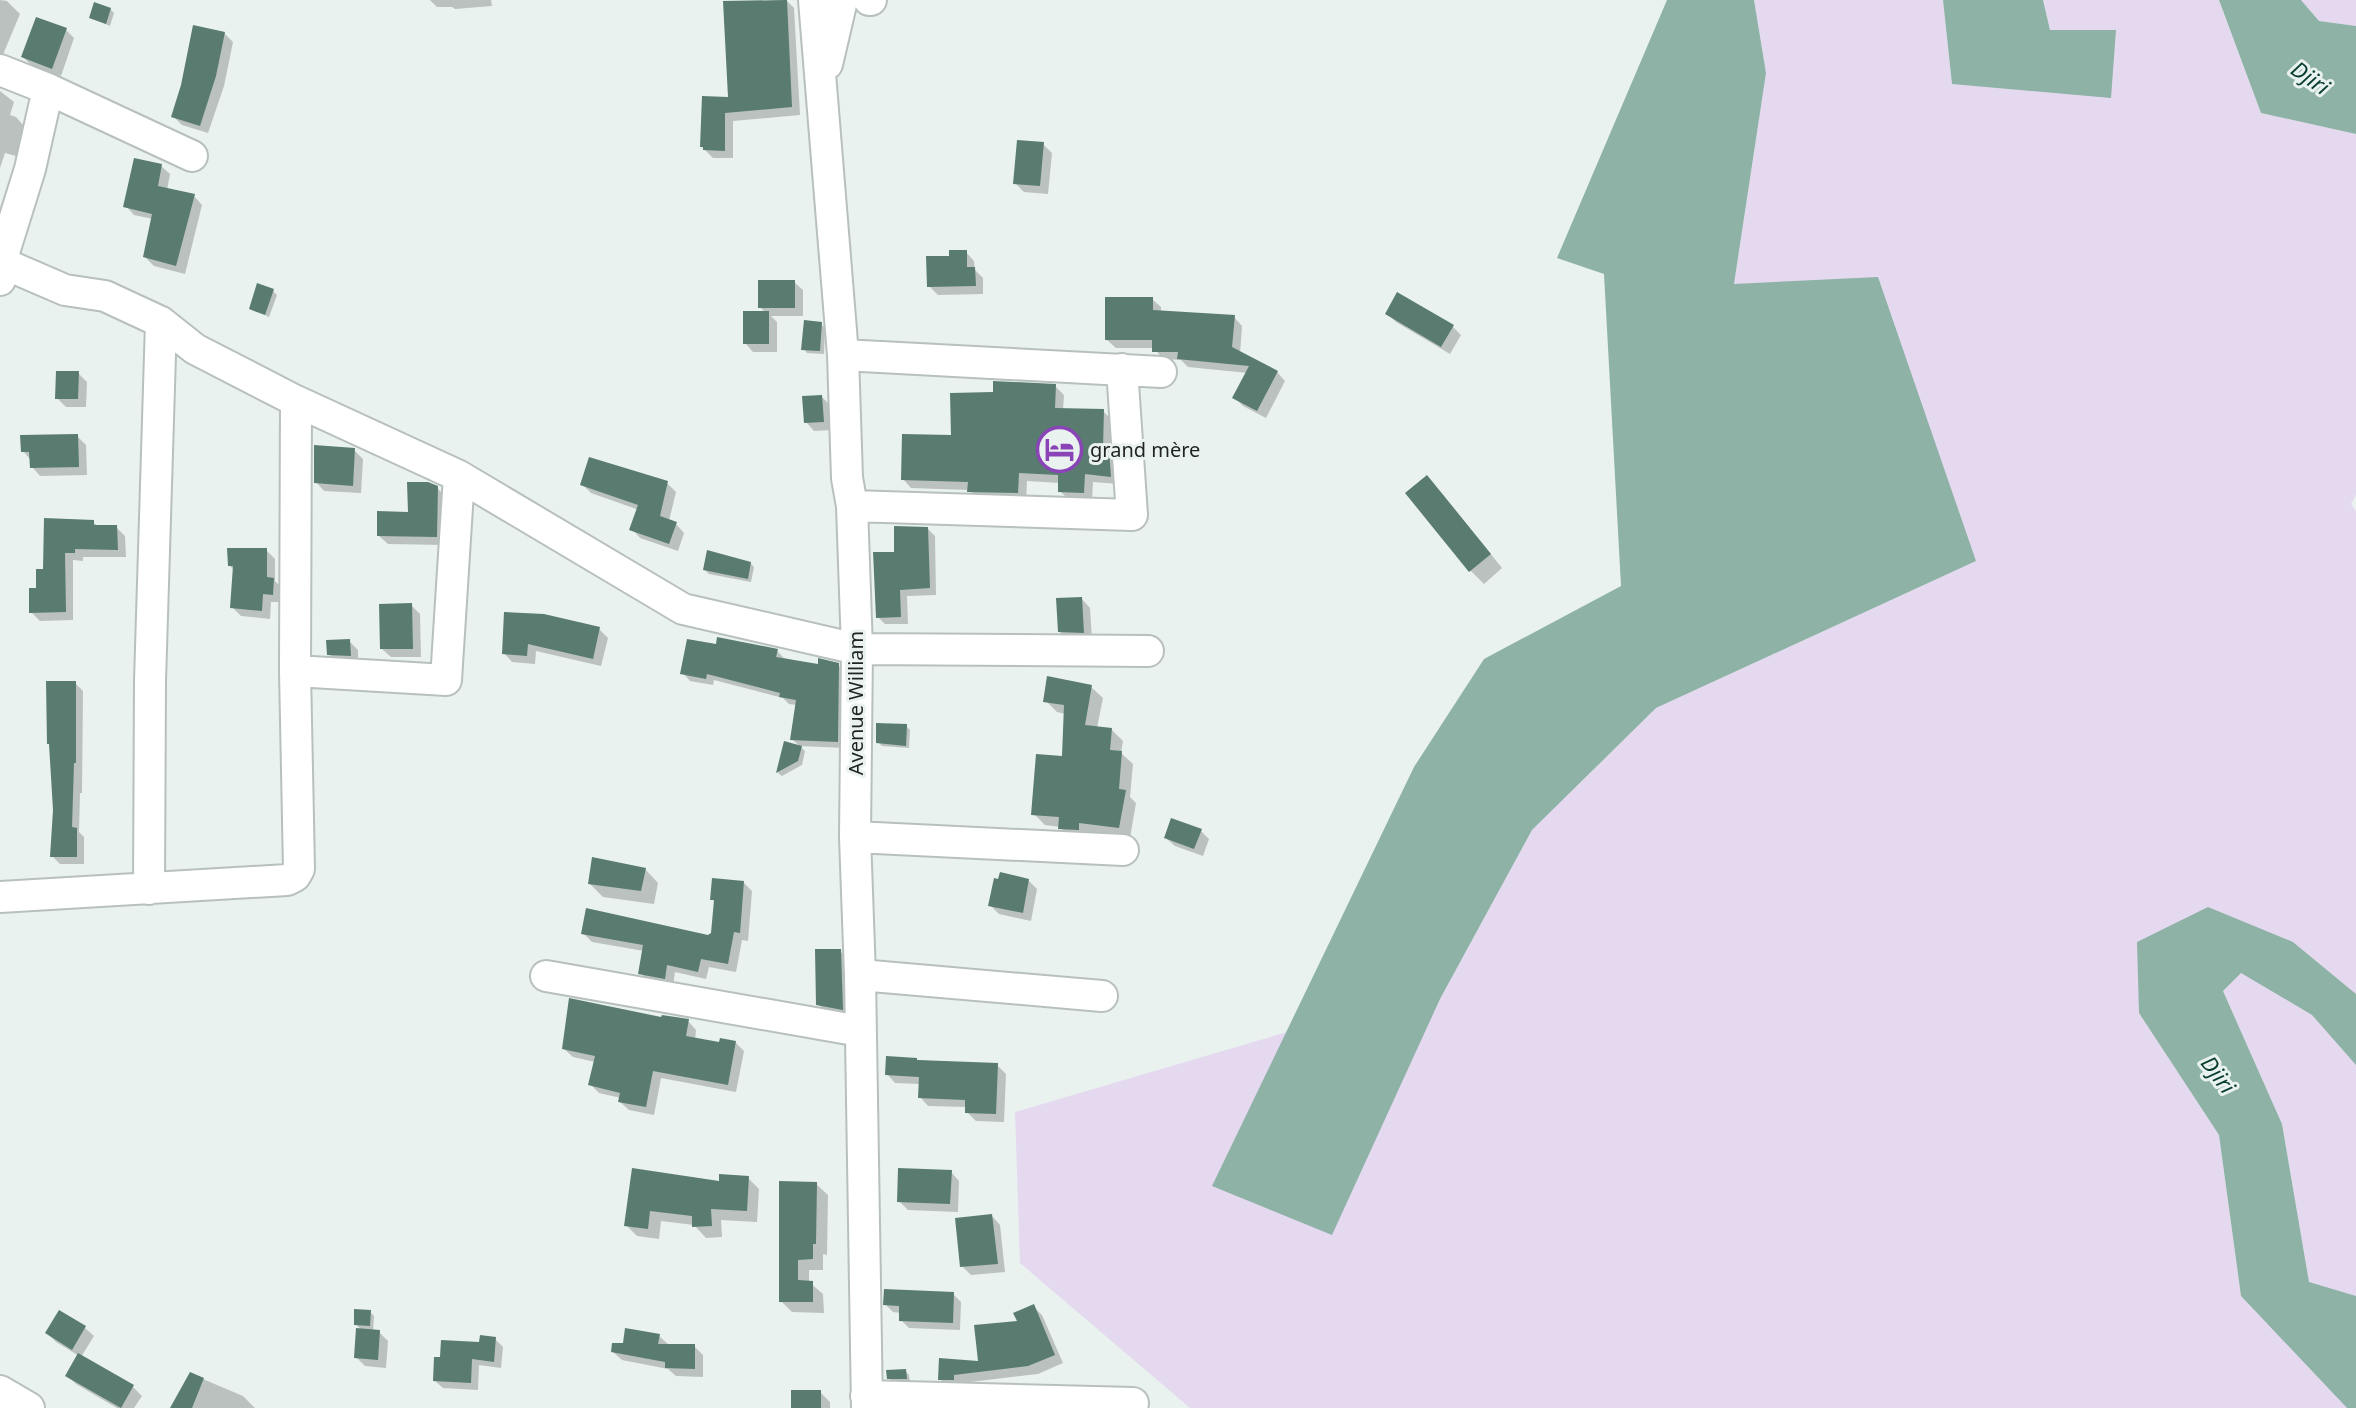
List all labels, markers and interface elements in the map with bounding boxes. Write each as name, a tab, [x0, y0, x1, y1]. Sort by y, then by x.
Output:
water label: Djiri	[2286, 53, 2336, 101]
hotel icon: grand mère	[1035, 425, 1083, 473]
place label: grand mère	[1090, 436, 1200, 463]
street label: Avenue William	[842, 631, 869, 775]
water label: Djiri	[2195, 1049, 2243, 1099]

